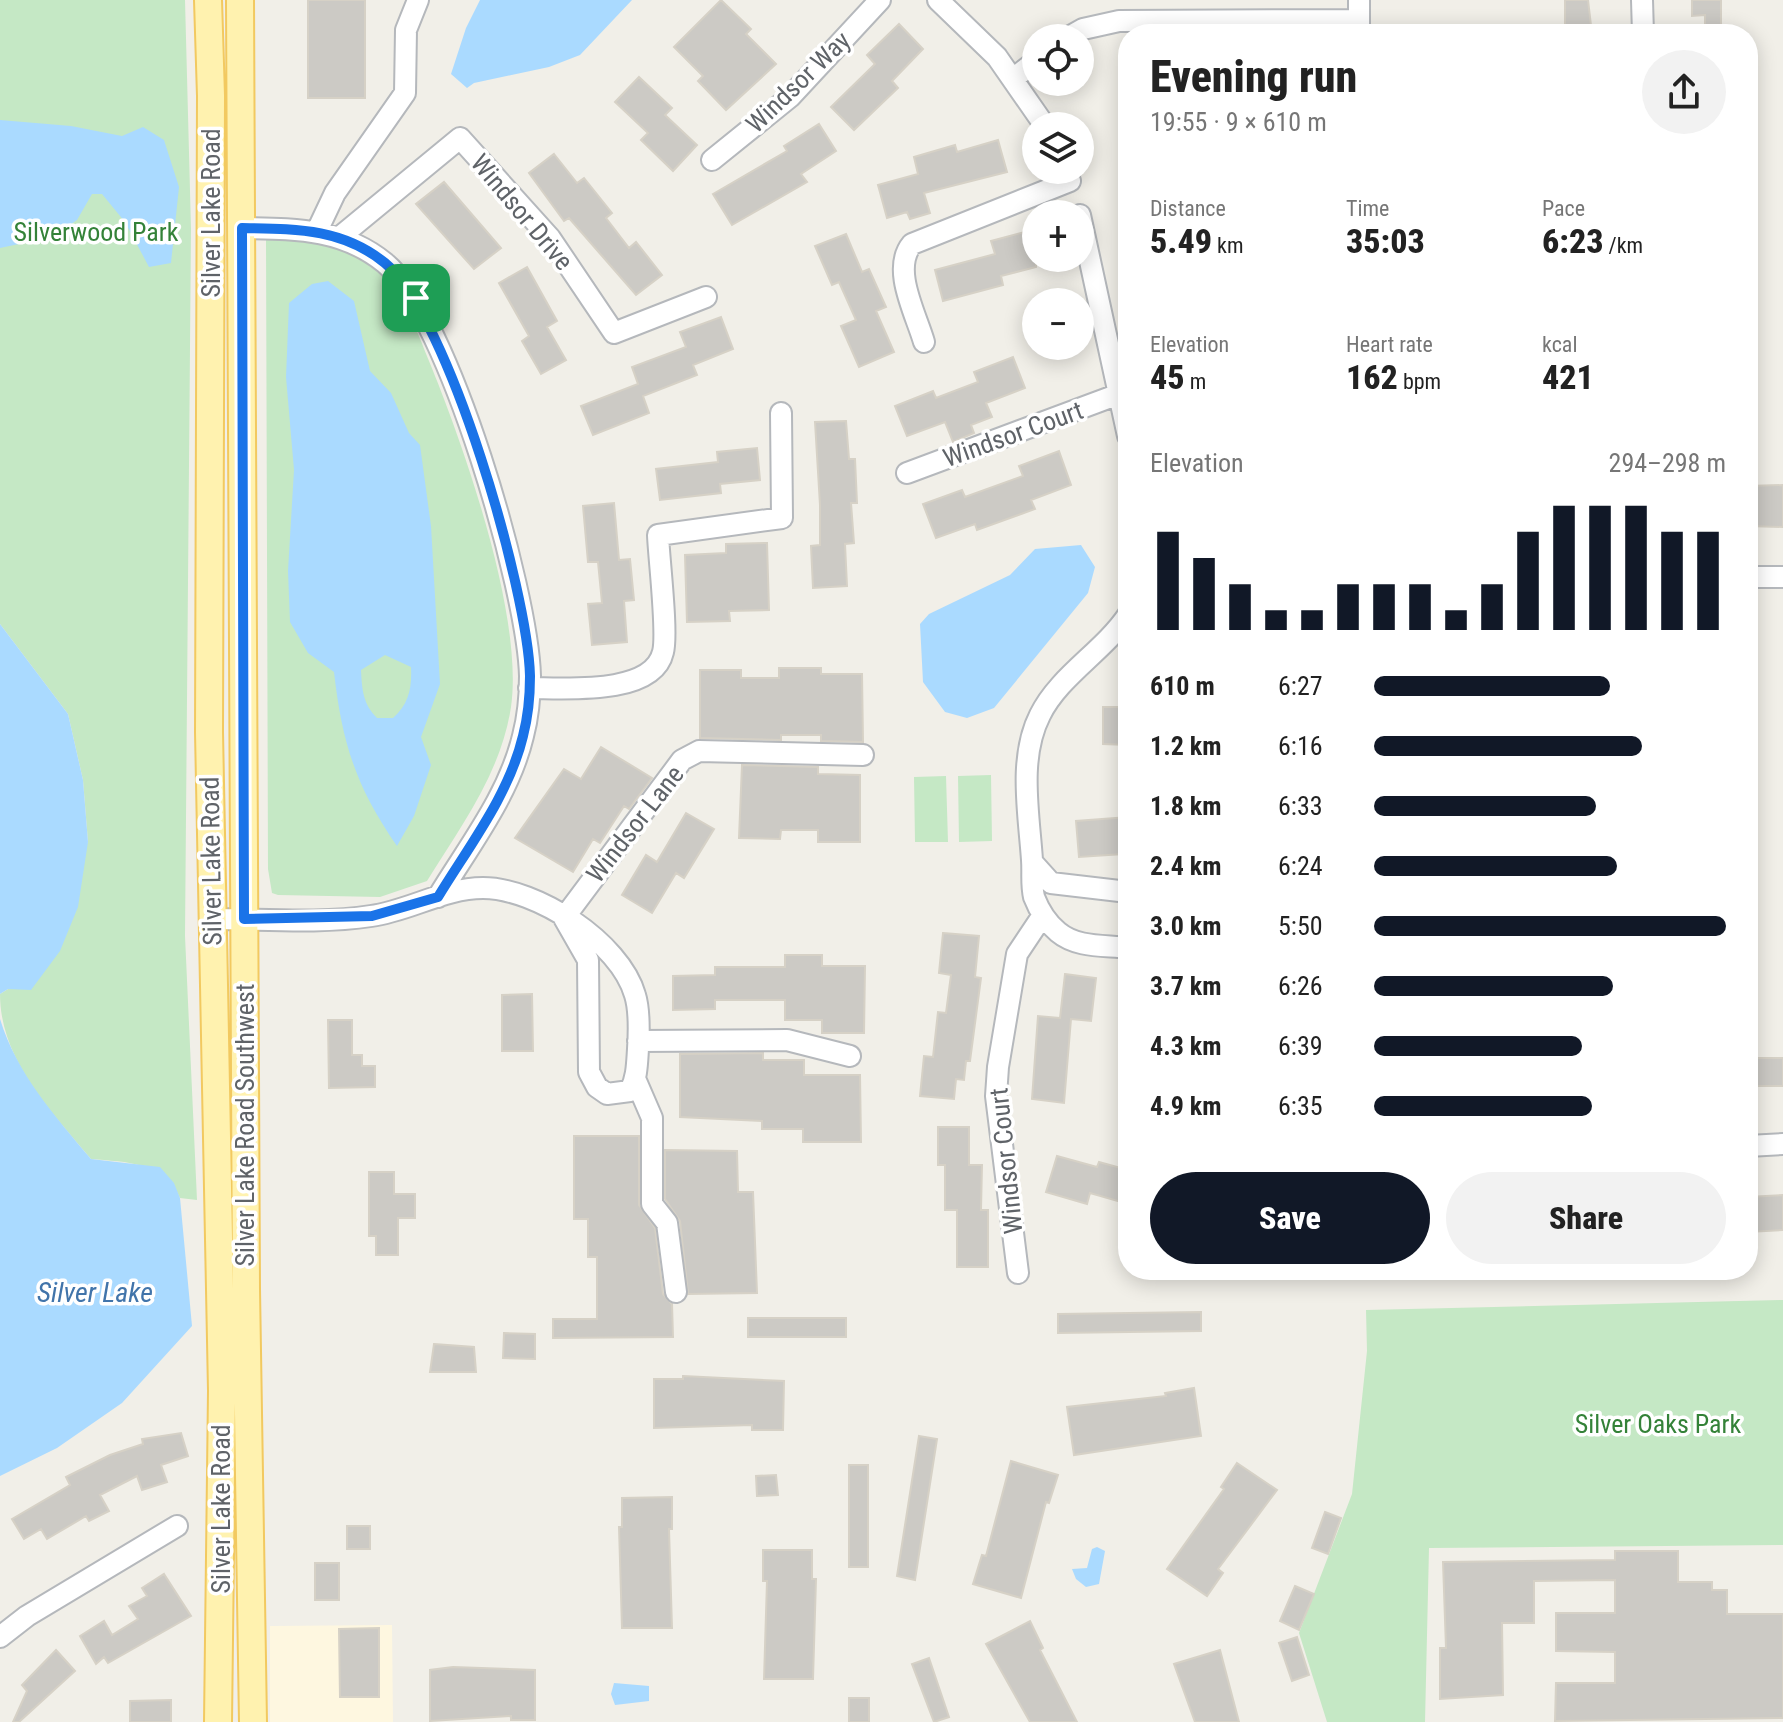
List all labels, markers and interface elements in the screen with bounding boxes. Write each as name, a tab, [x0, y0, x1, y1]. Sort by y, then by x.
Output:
map controls	[1022, 24, 1094, 360]
button: locate	[1022, 24, 1094, 96]
street label: Windsor Way	[740, 25, 856, 139]
button: share	[1642, 50, 1726, 134]
text: Evening run	[1150, 51, 1357, 103]
text: 19:55 · 9 × 610 m	[1150, 107, 1327, 137]
button: layers	[1022, 112, 1094, 184]
street label: Silver Lake Road	[196, 128, 226, 298]
street label: Windsor Drive	[465, 148, 579, 276]
text: Distance	[1150, 196, 1226, 221]
text: Time	[1346, 196, 1389, 221]
text: Pace	[1542, 196, 1585, 221]
button: +	[1022, 200, 1094, 272]
park label: Silverwood Park	[14, 217, 179, 247]
text: 5.49	[1150, 221, 1212, 261]
text: 35:03	[1346, 221, 1425, 261]
text: 6:23	[1542, 221, 1603, 261]
text: km	[1212, 233, 1243, 258]
text: /km	[1603, 233, 1643, 258]
pin	[382, 264, 450, 332]
icon: arrive	[394, 276, 438, 320]
button: −	[1022, 288, 1094, 360]
text: Elevation	[1150, 332, 1229, 357]
text: Heart rate	[1346, 332, 1433, 357]
text: kcal	[1542, 332, 1577, 357]
text: 45	[1150, 357, 1185, 397]
text: 162	[1346, 357, 1398, 397]
text: 421	[1542, 357, 1594, 397]
text: m	[1185, 369, 1206, 394]
text: bpm	[1398, 369, 1441, 394]
street label: Windsor Court	[939, 395, 1087, 473]
text: Elevation	[1150, 448, 1244, 478]
text: 294–298 m	[1609, 448, 1726, 478]
text: 610 m	[1150, 671, 1215, 701]
text: 6:27	[1278, 671, 1323, 701]
text: 1.2 km	[1150, 731, 1222, 761]
text: 6:16	[1278, 731, 1323, 761]
street label: Windsor Lane	[580, 760, 690, 888]
street label: Silver Lake Road	[195, 776, 227, 946]
text: 1.8 km	[1150, 791, 1222, 821]
text: 6:33	[1278, 791, 1323, 821]
text: 2.4 km	[1150, 851, 1222, 881]
text: 6:24	[1278, 851, 1323, 881]
text: 3.0 km	[1150, 911, 1222, 941]
text: 5:50	[1278, 911, 1323, 941]
text: 3.7 km	[1150, 971, 1222, 1001]
text: 6:26	[1278, 971, 1323, 1001]
street label: Silver Lake Road Southwest	[230, 983, 260, 1267]
text: 4.3 km	[1150, 1031, 1222, 1061]
text: 6:39	[1278, 1031, 1323, 1061]
street label: Windsor Court	[983, 1086, 1029, 1236]
text: 4.9 km	[1150, 1091, 1222, 1121]
text: 6:35	[1278, 1091, 1323, 1121]
button: Save	[1150, 1172, 1430, 1264]
button: Share	[1446, 1172, 1726, 1264]
water label: Silver Lake	[37, 1276, 153, 1309]
park label: Silver Oaks Park	[1575, 1409, 1741, 1439]
street label: Silver Lake Road	[206, 1424, 236, 1594]

